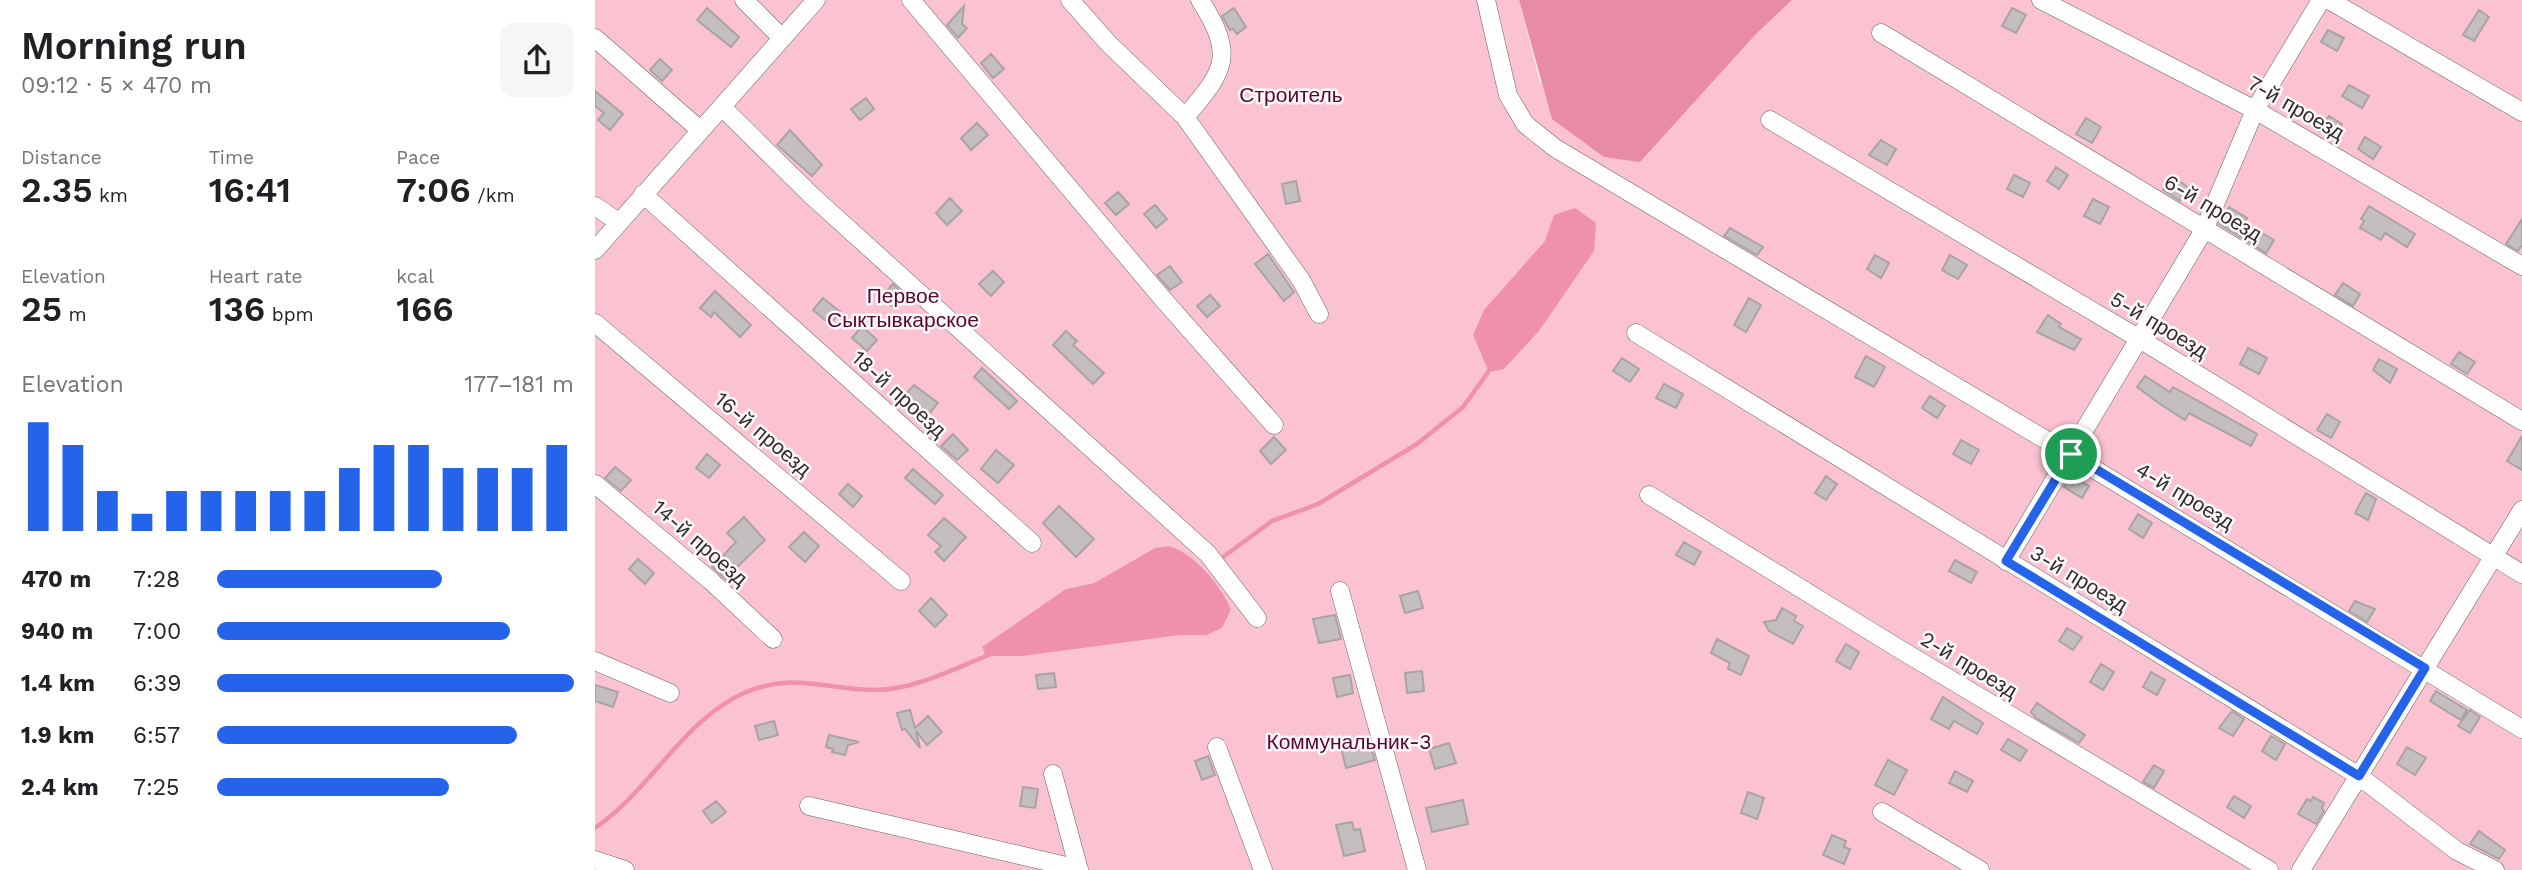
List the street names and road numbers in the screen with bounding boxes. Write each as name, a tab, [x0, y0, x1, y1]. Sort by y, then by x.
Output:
street label: 7-й проезд	[2243, 70, 2349, 145]
street label: 6-й проезд	[2160, 169, 2267, 247]
street label: 5-й проезд	[2106, 286, 2212, 363]
street label: 18-й проезд	[847, 345, 952, 442]
street label: 16-й проезд	[710, 386, 817, 481]
street label: 4-й проезд	[2132, 457, 2239, 535]
street label: 14-й проезд	[648, 494, 753, 591]
street label: 3-й проезд	[2026, 540, 2133, 617]
street label: 2-й проезд	[1916, 626, 2022, 703]

